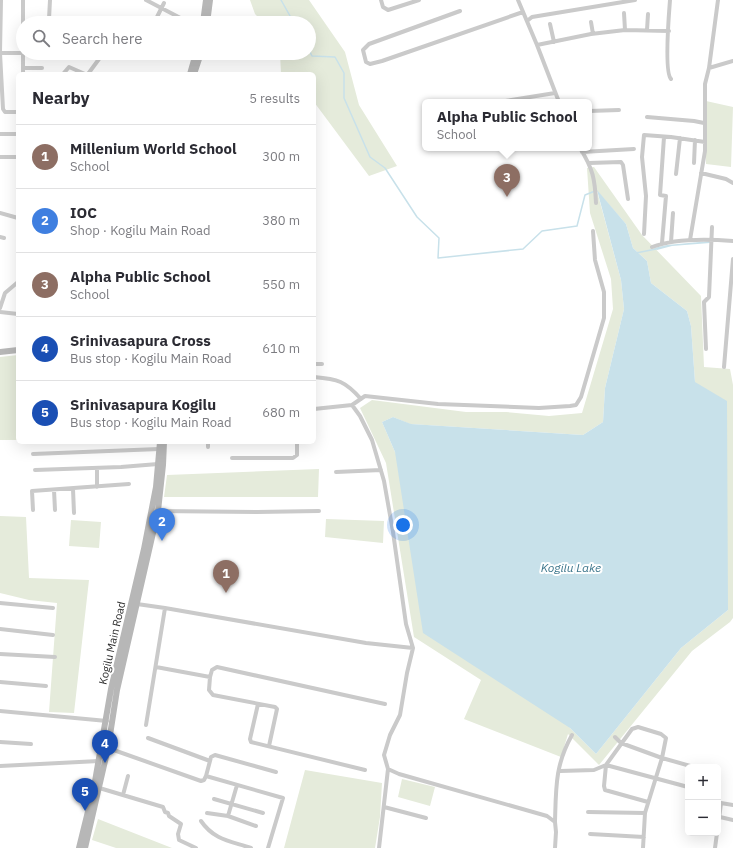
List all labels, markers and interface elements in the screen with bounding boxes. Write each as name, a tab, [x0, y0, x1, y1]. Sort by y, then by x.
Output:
search box	[16, 16, 316, 60]
icon: search	[30, 27, 52, 49]
text: Search here	[62, 29, 142, 48]
text: Nearby	[32, 87, 90, 109]
text: 5 results	[249, 90, 300, 107]
popup	[422, 99, 592, 151]
text: Alpha Public School	[437, 107, 577, 126]
text: School	[437, 126, 476, 143]
text: Millenium World School	[70, 139, 237, 158]
text: 1	[41, 148, 49, 165]
text: 300 m	[262, 148, 300, 165]
text: School	[70, 158, 110, 175]
pin: 3	[494, 164, 520, 197]
text: IOC	[70, 203, 97, 222]
text: 2	[41, 212, 49, 229]
text: 380 m	[262, 212, 300, 229]
text: Shop · Kogilu Main Road	[70, 222, 211, 239]
text: Alpha Public School	[70, 267, 211, 286]
text: 3	[41, 276, 49, 293]
text: 550 m	[262, 276, 300, 293]
text: School	[70, 286, 110, 303]
text: Srinivasapura Cross	[70, 331, 211, 350]
text: 4	[41, 340, 49, 357]
text: 610 m	[262, 340, 300, 357]
text: Bus stop · Kogilu Main Road	[70, 350, 232, 367]
text: Srinivasapura Kogilu	[70, 395, 216, 414]
text: 5	[41, 404, 49, 421]
text: 680 m	[262, 404, 300, 421]
text: Bus stop · Kogilu Main Road	[70, 414, 232, 431]
pin: 2	[149, 508, 175, 541]
your location	[393, 515, 413, 535]
pin: 1	[213, 560, 239, 593]
water label: Kogilu Lake	[541, 560, 601, 575]
street label: Kogilu Main Road	[96, 600, 128, 686]
pin: 4	[92, 730, 118, 763]
map controls	[685, 764, 721, 836]
button: +	[685, 764, 721, 800]
pin: 5	[72, 778, 98, 811]
button: −	[685, 800, 721, 836]

